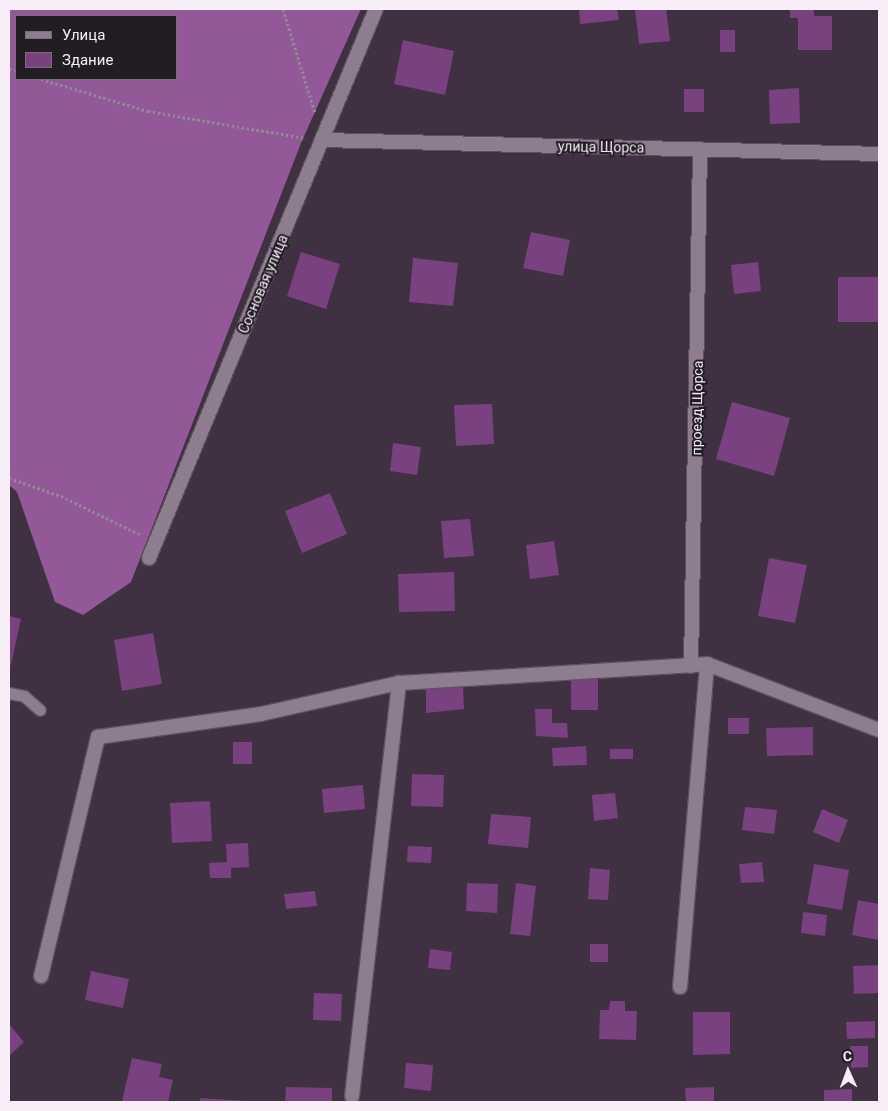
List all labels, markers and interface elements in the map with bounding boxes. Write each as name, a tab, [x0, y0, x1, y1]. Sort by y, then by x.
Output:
legend	[15, 15, 178, 80]
text: Улица	[62, 26, 105, 44]
text: Здание	[62, 51, 113, 69]
street label: улица Щорса	[558, 138, 644, 156]
street label: Сосновая улица	[235, 232, 291, 336]
street label: проезд Щорса	[688, 360, 706, 456]
north arrow	[823, 1046, 873, 1096]
text: С	[843, 1048, 852, 1064]

